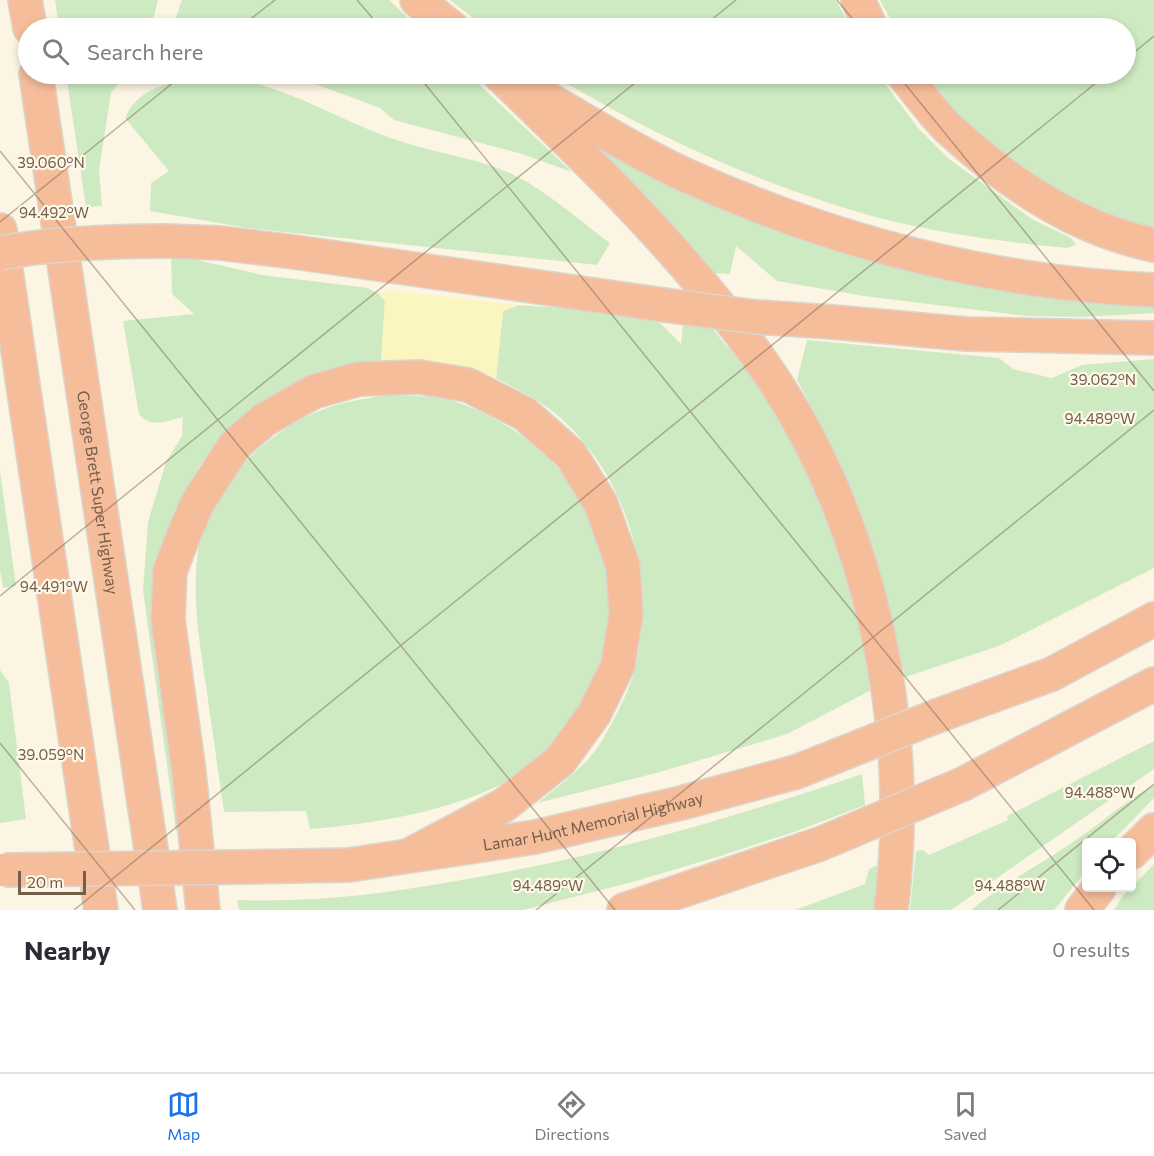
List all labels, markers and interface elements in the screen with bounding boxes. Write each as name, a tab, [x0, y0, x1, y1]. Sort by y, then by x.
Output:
search box	[18, 18, 1136, 84]
icon: search	[39, 35, 72, 68]
text: Search here	[87, 38, 203, 65]
text: 39.060°N	[17, 153, 85, 171]
text: 94.492°W	[19, 203, 89, 221]
text: 39.062°N	[1070, 370, 1136, 388]
street label: George Brett Super Highway	[74, 389, 123, 596]
text: 94.489°W	[1065, 409, 1135, 427]
text: 94.491°W	[20, 577, 88, 595]
text: 39.059°N	[18, 745, 84, 763]
text: 94.488°W	[1065, 783, 1135, 801]
street label: Lamar Hunt Memorial Highway	[481, 787, 705, 854]
map controls	[1082, 838, 1136, 892]
button: locate	[1082, 838, 1136, 892]
scale bar	[18, 868, 86, 896]
text: 20 m	[27, 872, 63, 891]
text: 94.489°W	[513, 876, 583, 894]
text: 94.488°W	[975, 876, 1045, 894]
text: Nearby	[24, 934, 111, 965]
text: 0 results	[1052, 937, 1130, 961]
tab: Map	[167, 1088, 200, 1143]
tab: Directions	[534, 1088, 609, 1143]
tab: Saved	[944, 1088, 987, 1143]

